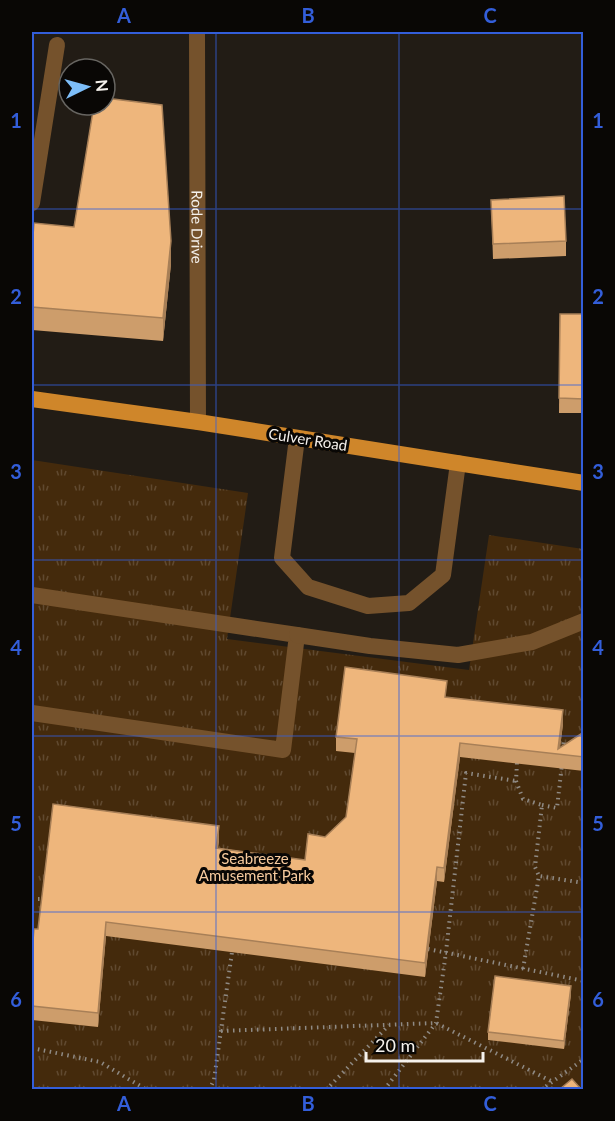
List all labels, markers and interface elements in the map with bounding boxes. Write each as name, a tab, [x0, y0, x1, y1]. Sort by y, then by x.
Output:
text: A	[116, 3, 131, 27]
text: B	[301, 3, 315, 27]
text: C	[483, 3, 497, 27]
north arrow	[57, 57, 117, 117]
text: N	[92, 79, 112, 93]
text: 1	[10, 108, 22, 132]
text: 1	[592, 108, 604, 132]
street label: Rode Drive	[188, 190, 207, 264]
text: 2	[10, 284, 22, 308]
text: 2	[592, 284, 604, 308]
street label: Culver Road	[267, 424, 349, 454]
text: 3	[10, 459, 22, 483]
text: 3	[592, 459, 604, 483]
text: 4	[10, 635, 22, 659]
text: 4	[592, 635, 604, 659]
text: 5	[10, 811, 22, 835]
text: 5	[592, 811, 604, 835]
park label: Seabreeze Amusement Park	[199, 849, 312, 884]
text: 6	[10, 987, 22, 1011]
text: 6	[592, 987, 604, 1011]
scale bar	[366, 1025, 483, 1063]
text: 20 m	[375, 1034, 415, 1056]
text: A	[116, 1091, 131, 1115]
text: B	[301, 1091, 315, 1115]
text: C	[483, 1091, 497, 1115]

